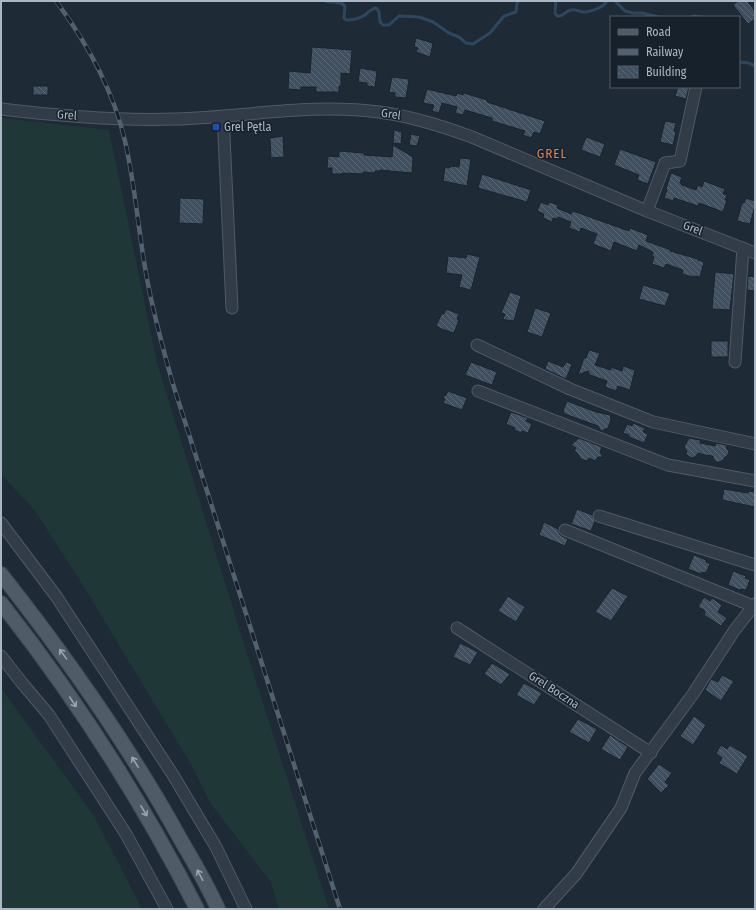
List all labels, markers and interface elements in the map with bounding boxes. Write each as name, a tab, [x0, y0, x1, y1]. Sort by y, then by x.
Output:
legend	[610, 16, 740, 88]
text: Road	[646, 25, 671, 39]
text: Railway	[646, 45, 684, 59]
text: Building	[646, 65, 687, 79]
street label: Grel	[380, 106, 402, 122]
street label: Grel	[57, 107, 77, 123]
place label: Grel Pętla	[224, 120, 271, 134]
marker: Grel Pętla	[211, 122, 221, 132]
district label: GREL	[537, 146, 567, 161]
street label: Grel	[681, 218, 705, 238]
one-way arrow	[59, 649, 67, 660]
street label: Grel Boczna	[526, 668, 582, 712]
one-way arrow	[69, 696, 77, 707]
one-way arrow	[131, 756, 139, 768]
one-way arrow	[140, 805, 148, 817]
one-way arrow	[196, 869, 203, 881]

